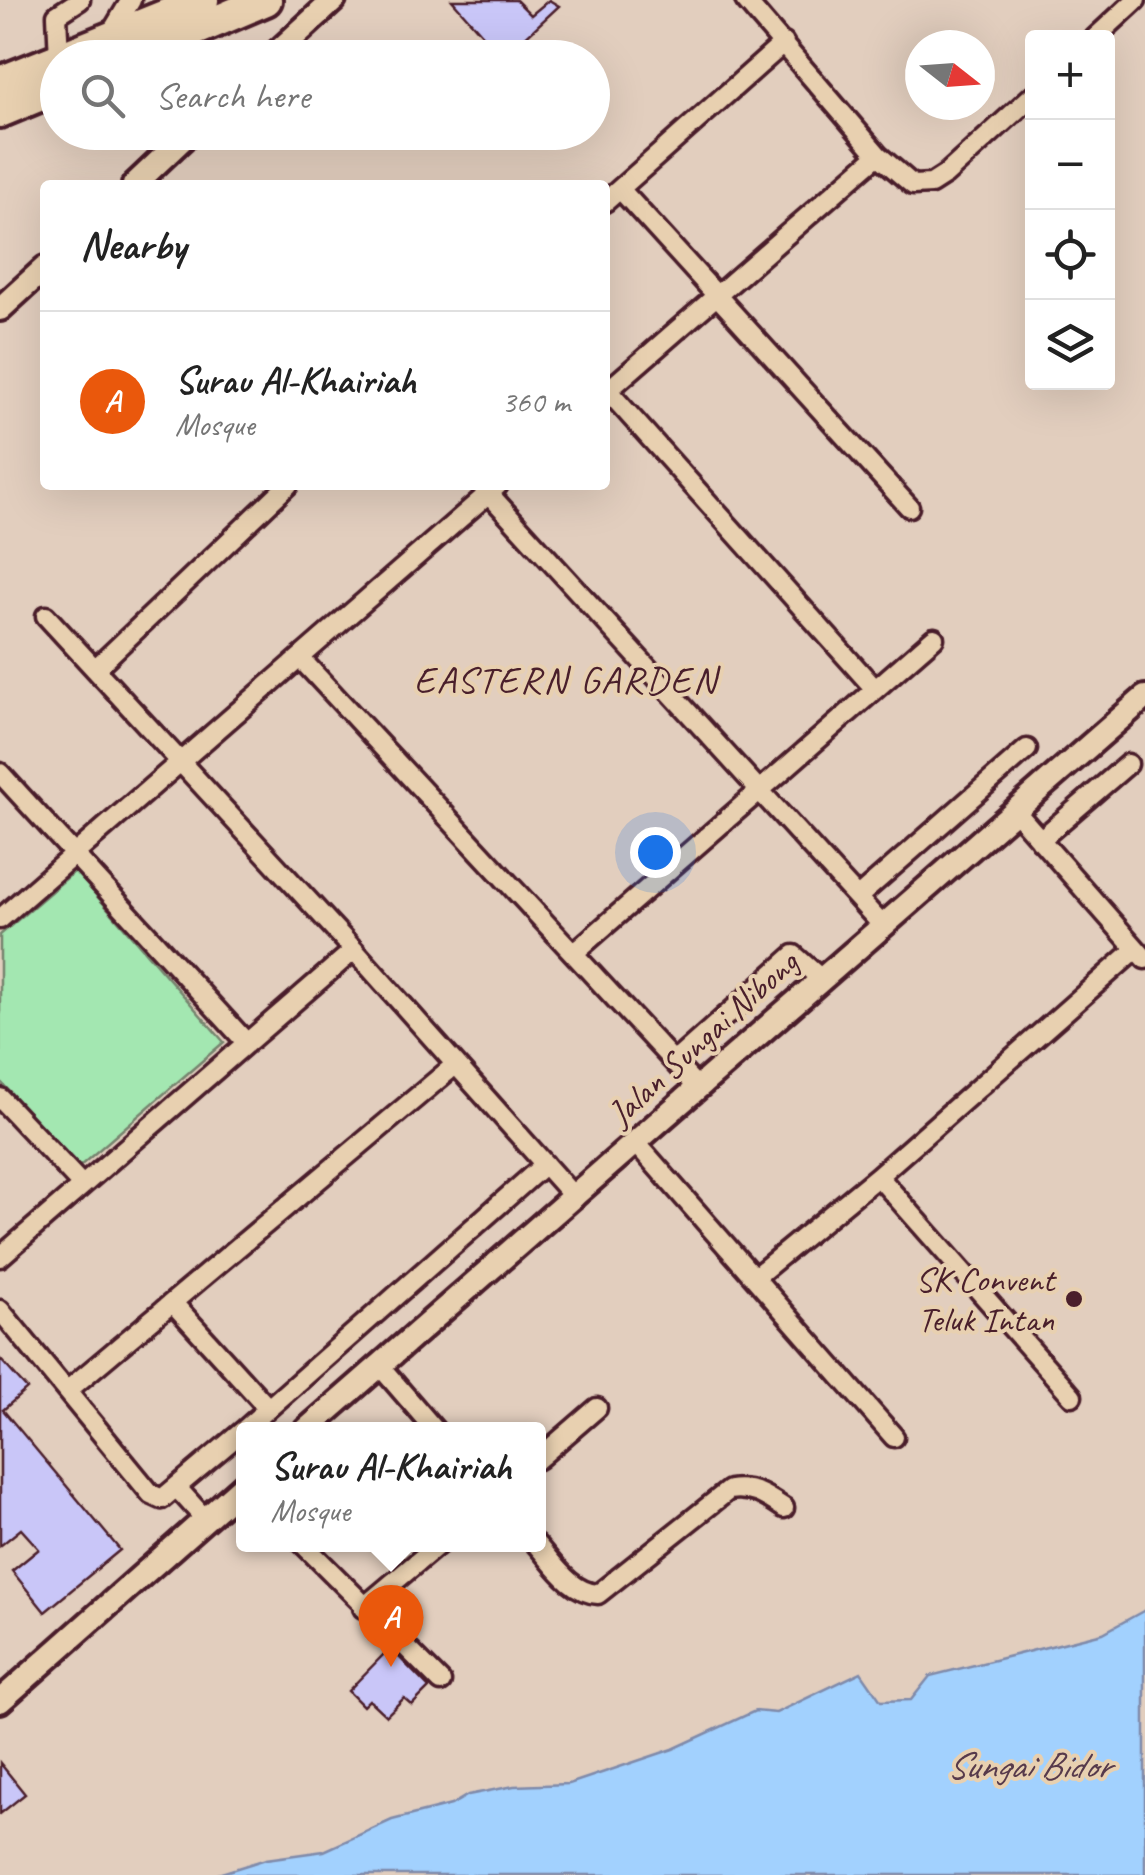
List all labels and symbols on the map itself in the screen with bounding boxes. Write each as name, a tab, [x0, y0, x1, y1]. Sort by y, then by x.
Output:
north arrow	[905, 30, 995, 120]
district label: EASTERN GARDEN	[414, 656, 721, 703]
your location	[630, 827, 681, 878]
street label: Jalan Sungai Nibong	[597, 939, 809, 1137]
place label: SK Convent Teluk Intan	[916, 1257, 1057, 1342]
marker: SK Convent Teluk Intan	[1063, 1288, 1085, 1310]
pin: A	[358, 1584, 424, 1667]
water label: Sungai Bidor	[946, 1742, 1117, 1789]

